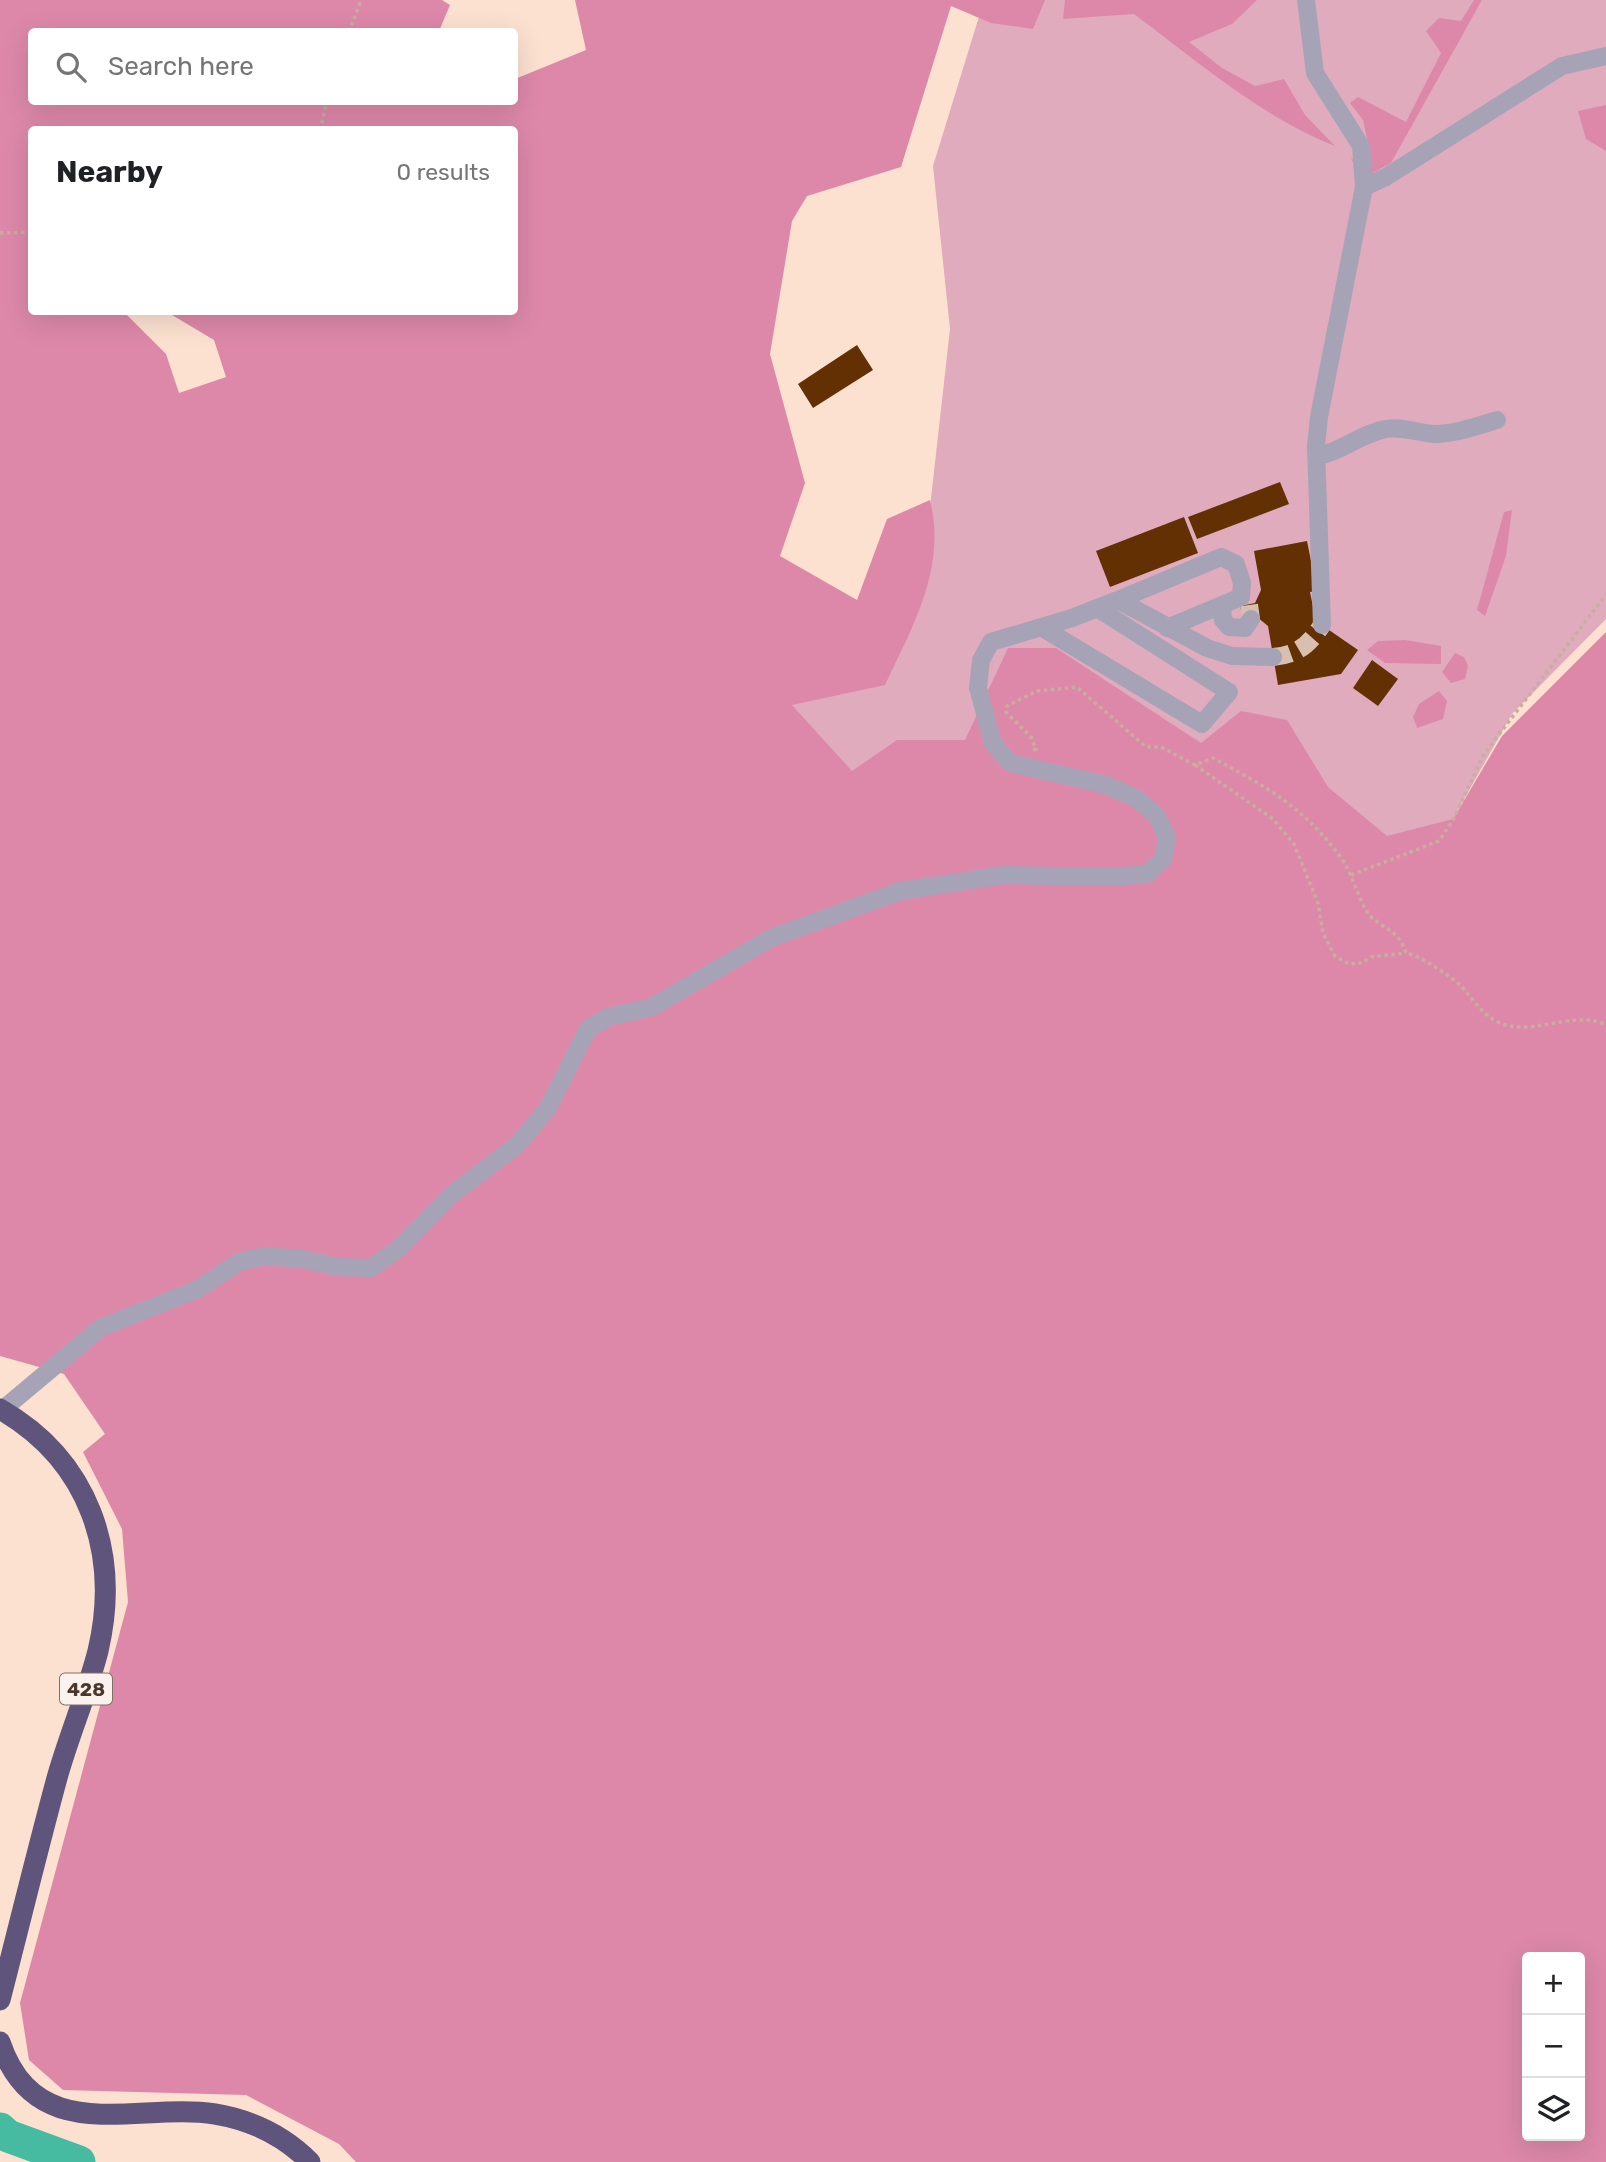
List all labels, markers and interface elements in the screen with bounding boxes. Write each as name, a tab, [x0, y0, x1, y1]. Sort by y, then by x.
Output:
search box	[28, 28, 518, 105]
icon: search	[52, 48, 90, 86]
text: Search here	[108, 51, 254, 82]
text: Nearby	[56, 154, 163, 190]
text: 0 results	[396, 158, 490, 186]
road number: 428	[60, 1674, 112, 1704]
map controls	[1522, 1952, 1585, 2141]
button: +	[1522, 1952, 1585, 2015]
button: −	[1522, 2015, 1585, 2078]
button: layers	[1522, 2078, 1585, 2141]

